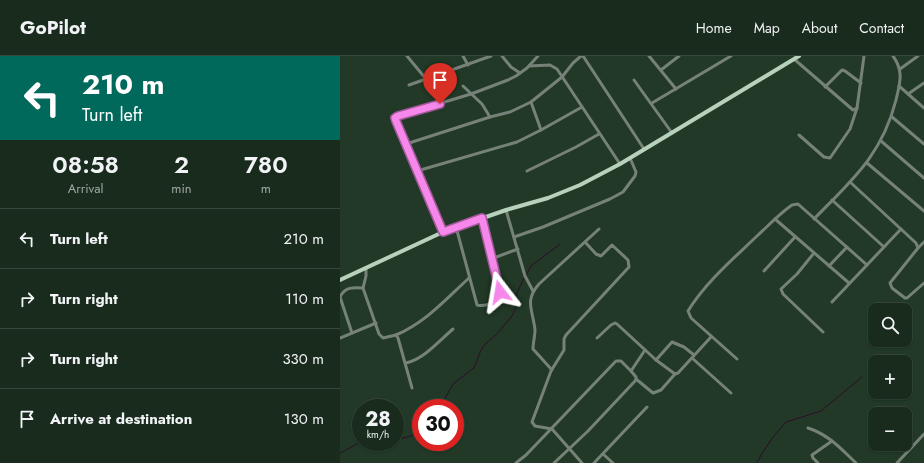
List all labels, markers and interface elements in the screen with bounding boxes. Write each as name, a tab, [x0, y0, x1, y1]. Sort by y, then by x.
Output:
text: GoPilot	[20, 14, 86, 41]
text: Home	[696, 18, 732, 38]
text: Map	[754, 18, 780, 38]
text: About	[802, 18, 837, 38]
text: Contact	[859, 18, 904, 38]
pin	[423, 63, 457, 104]
text: 210 m	[82, 64, 165, 105]
icon: arrive	[429, 69, 451, 91]
icon: left	[16, 72, 68, 124]
text: Turn left	[82, 102, 142, 128]
text: 08:58	[52, 147, 119, 182]
text: 2	[174, 147, 189, 182]
text: 780	[244, 147, 288, 182]
text: Arrival	[68, 179, 104, 198]
text: min	[171, 179, 192, 198]
text: m	[261, 179, 271, 198]
icon: left	[16, 228, 38, 250]
text: Turn left	[50, 228, 108, 250]
text: 210 m	[284, 228, 324, 250]
position arrow	[479, 271, 521, 313]
icon: right	[16, 288, 38, 310]
text: Turn right	[50, 288, 118, 310]
text: 110 m	[285, 288, 324, 310]
map controls	[868, 303, 912, 451]
button: search	[868, 303, 912, 347]
icon: right	[16, 348, 38, 370]
text: Turn right	[50, 348, 118, 370]
text: 330 m	[282, 348, 324, 370]
button: +	[868, 355, 912, 399]
speed limit sign: 30	[412, 399, 464, 451]
text: 28	[365, 405, 391, 434]
button: −	[868, 407, 912, 451]
icon: arrive	[16, 408, 38, 430]
text: Arrive at destination	[50, 408, 192, 430]
text: 130 m	[284, 408, 324, 430]
text: km/h	[367, 427, 389, 442]

